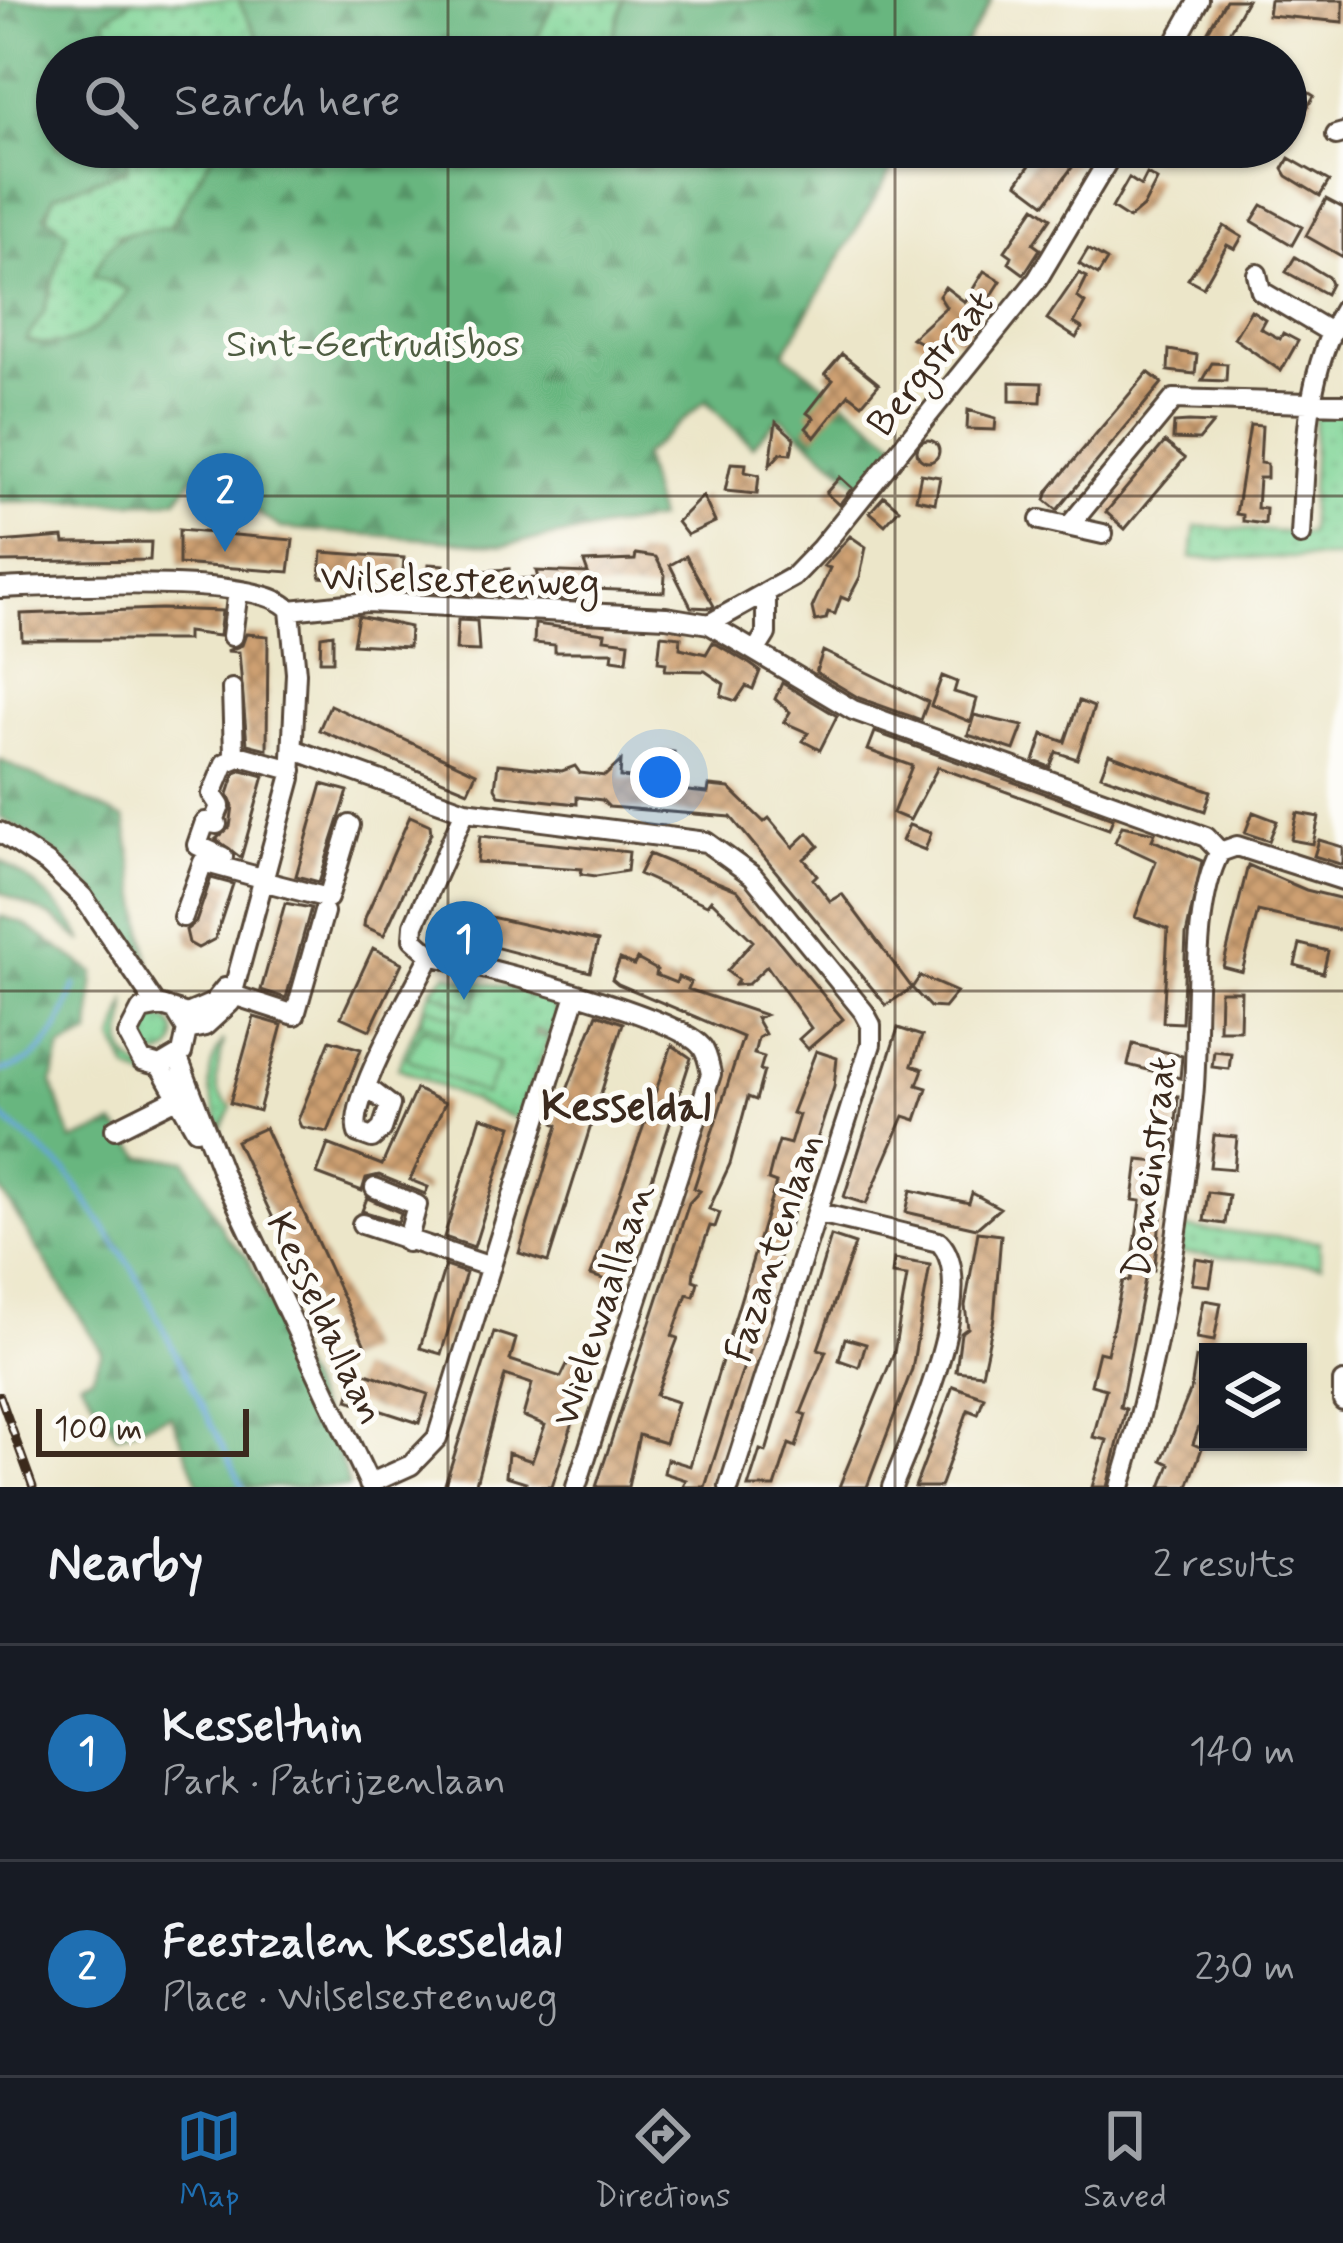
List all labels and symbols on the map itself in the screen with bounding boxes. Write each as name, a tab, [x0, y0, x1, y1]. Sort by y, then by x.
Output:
street label: Bergstraat	[857, 280, 1009, 450]
park label: Sint-Gertrudisbos	[226, 320, 520, 371]
pin: 2	[186, 453, 264, 552]
street label: Wilselsesteenweg	[320, 554, 600, 612]
your location	[630, 747, 690, 807]
pin: 1	[425, 901, 503, 1000]
street label: Domeinstraat	[1113, 1054, 1190, 1281]
district label: Kesseldal	[541, 1081, 711, 1136]
street label: Fazantenlaan	[714, 1127, 836, 1369]
street label: Wielewaallaan	[541, 1177, 668, 1433]
street label: Kesseldallaan	[253, 1205, 395, 1434]
scale bar	[36, 1403, 249, 1456]

